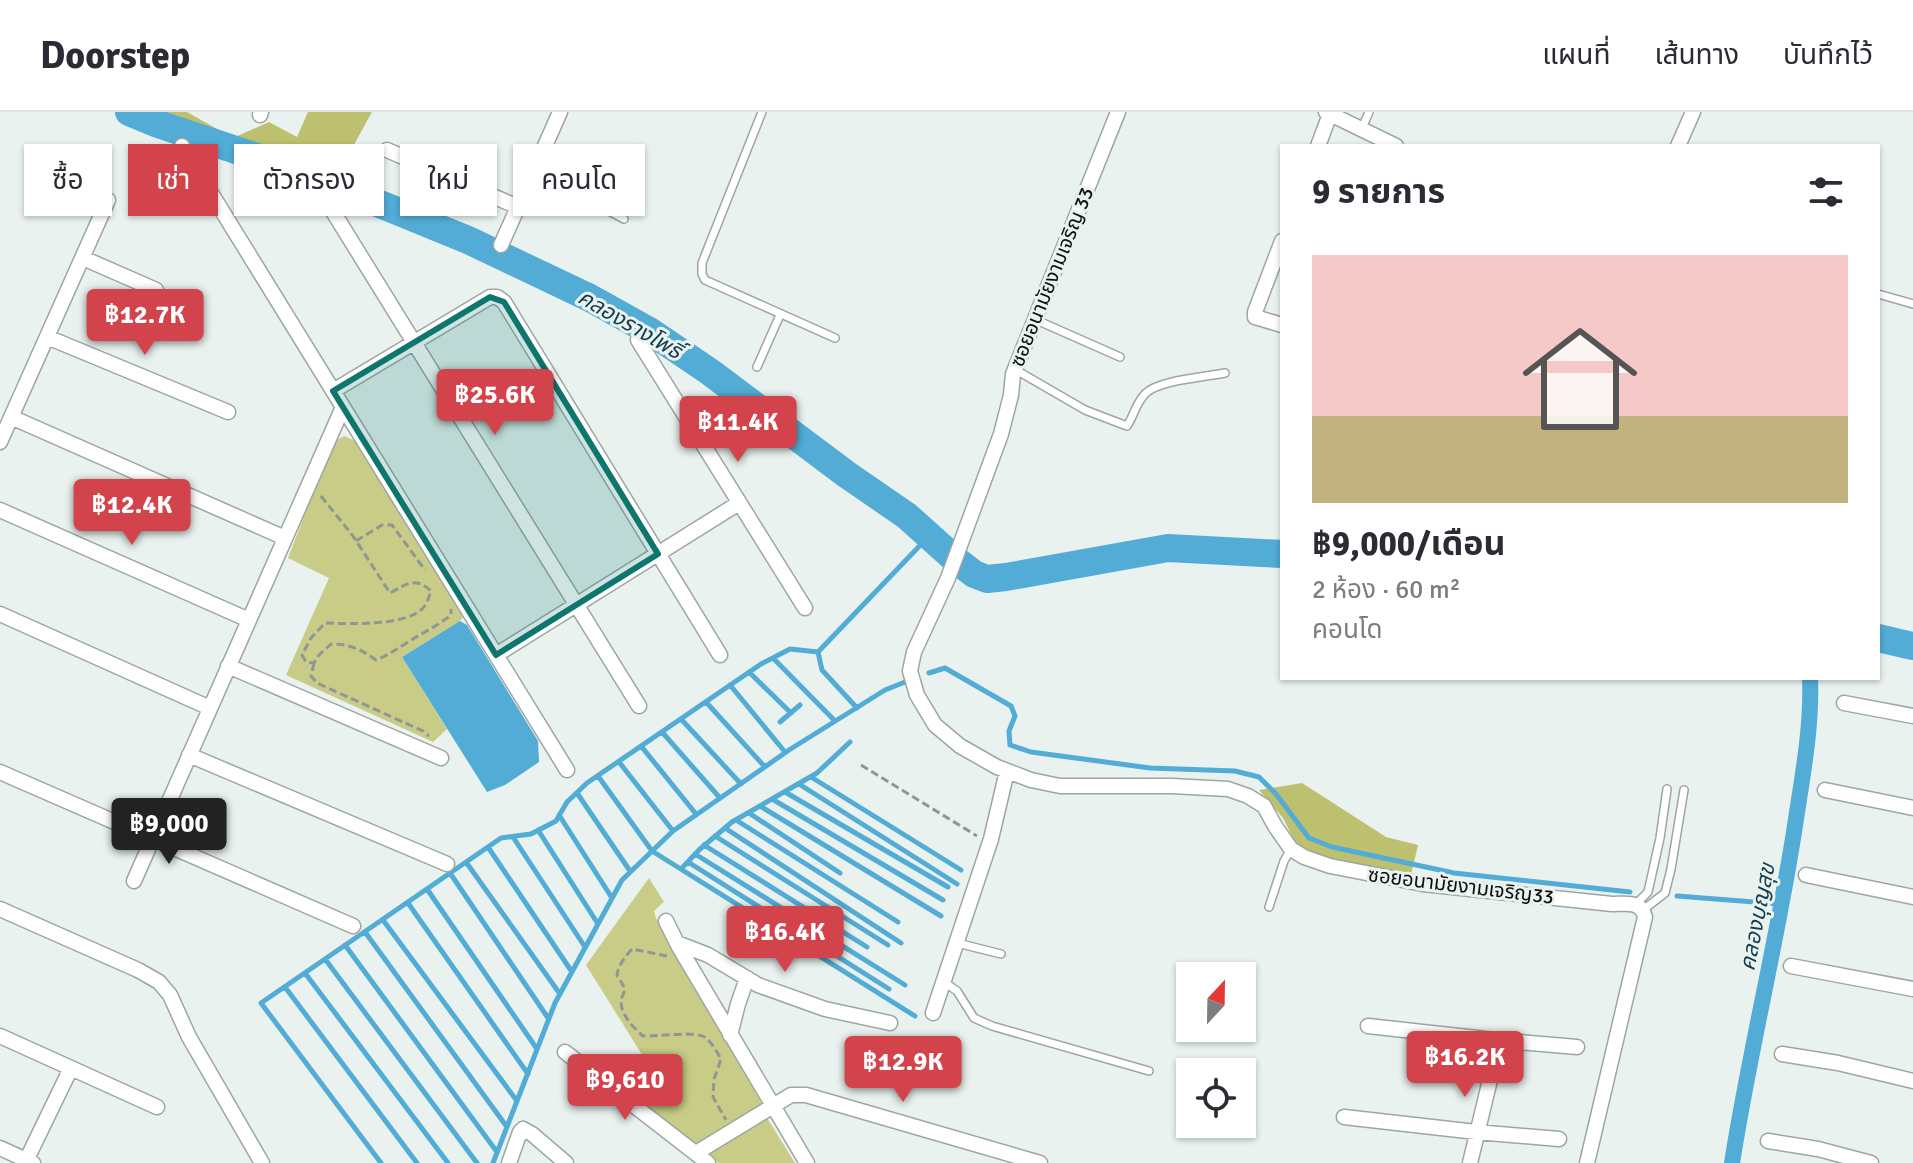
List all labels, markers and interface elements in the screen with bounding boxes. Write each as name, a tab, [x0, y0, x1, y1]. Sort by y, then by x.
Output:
text: Doorstep	[40, 32, 190, 79]
text: แผนที่	[1542, 38, 1610, 72]
text: เส้นทาง	[1654, 38, 1739, 72]
text: บันทึกไว้	[1783, 38, 1873, 72]
chip: ซื้อ	[24, 144, 112, 216]
chip: เช่า	[128, 144, 218, 216]
chip: ตัวกรอง	[234, 144, 384, 216]
chip: ใหม่	[400, 144, 497, 216]
chip: คอนโด	[513, 144, 645, 216]
icon: filters	[1804, 170, 1848, 214]
text: 9 รายการ	[1312, 171, 1445, 213]
street label: ซอยอนามัยงามเจริญ 33	[1005, 184, 1099, 370]
water label: คลองรางโพธิ์	[573, 283, 692, 368]
pin: ฿12.7K	[80, 289, 210, 357]
text: ฿12.7K	[105, 299, 185, 331]
icon: home	[1508, 307, 1652, 451]
pin: ฿25.6K	[430, 369, 560, 437]
text: ฿25.6K	[455, 379, 535, 411]
pin: ฿11.4K	[673, 396, 803, 464]
text: ฿11.4K	[698, 406, 778, 438]
pin: ฿12.4K	[67, 479, 197, 547]
text: ฿12.4K	[92, 489, 172, 521]
text: ฿9,000/เดือน	[1312, 523, 1506, 565]
text: 2 ห้อง · 60 m²	[1312, 574, 1461, 606]
text: คอนโด	[1312, 614, 1383, 646]
pin: ฿9,000	[104, 798, 234, 866]
text: ฿9,000	[130, 808, 208, 840]
water label: คลองบุญสุข	[1733, 859, 1781, 973]
street label: ซอยอนามัยงามเจริญ33	[1367, 862, 1555, 910]
pin: ฿16.4K	[720, 906, 850, 974]
text: ฿16.4K	[745, 916, 825, 948]
north arrow	[1176, 962, 1256, 1042]
map controls	[1176, 962, 1256, 1138]
pin: ฿16.2K	[1400, 1031, 1530, 1099]
pin: ฿12.9K	[838, 1036, 968, 1104]
text: ฿16.2K	[1425, 1041, 1505, 1073]
text: ฿12.9K	[863, 1046, 943, 1078]
pin: ฿9,610	[560, 1054, 690, 1122]
button: locate	[1176, 1058, 1256, 1138]
text: ฿9,610	[586, 1064, 664, 1096]

